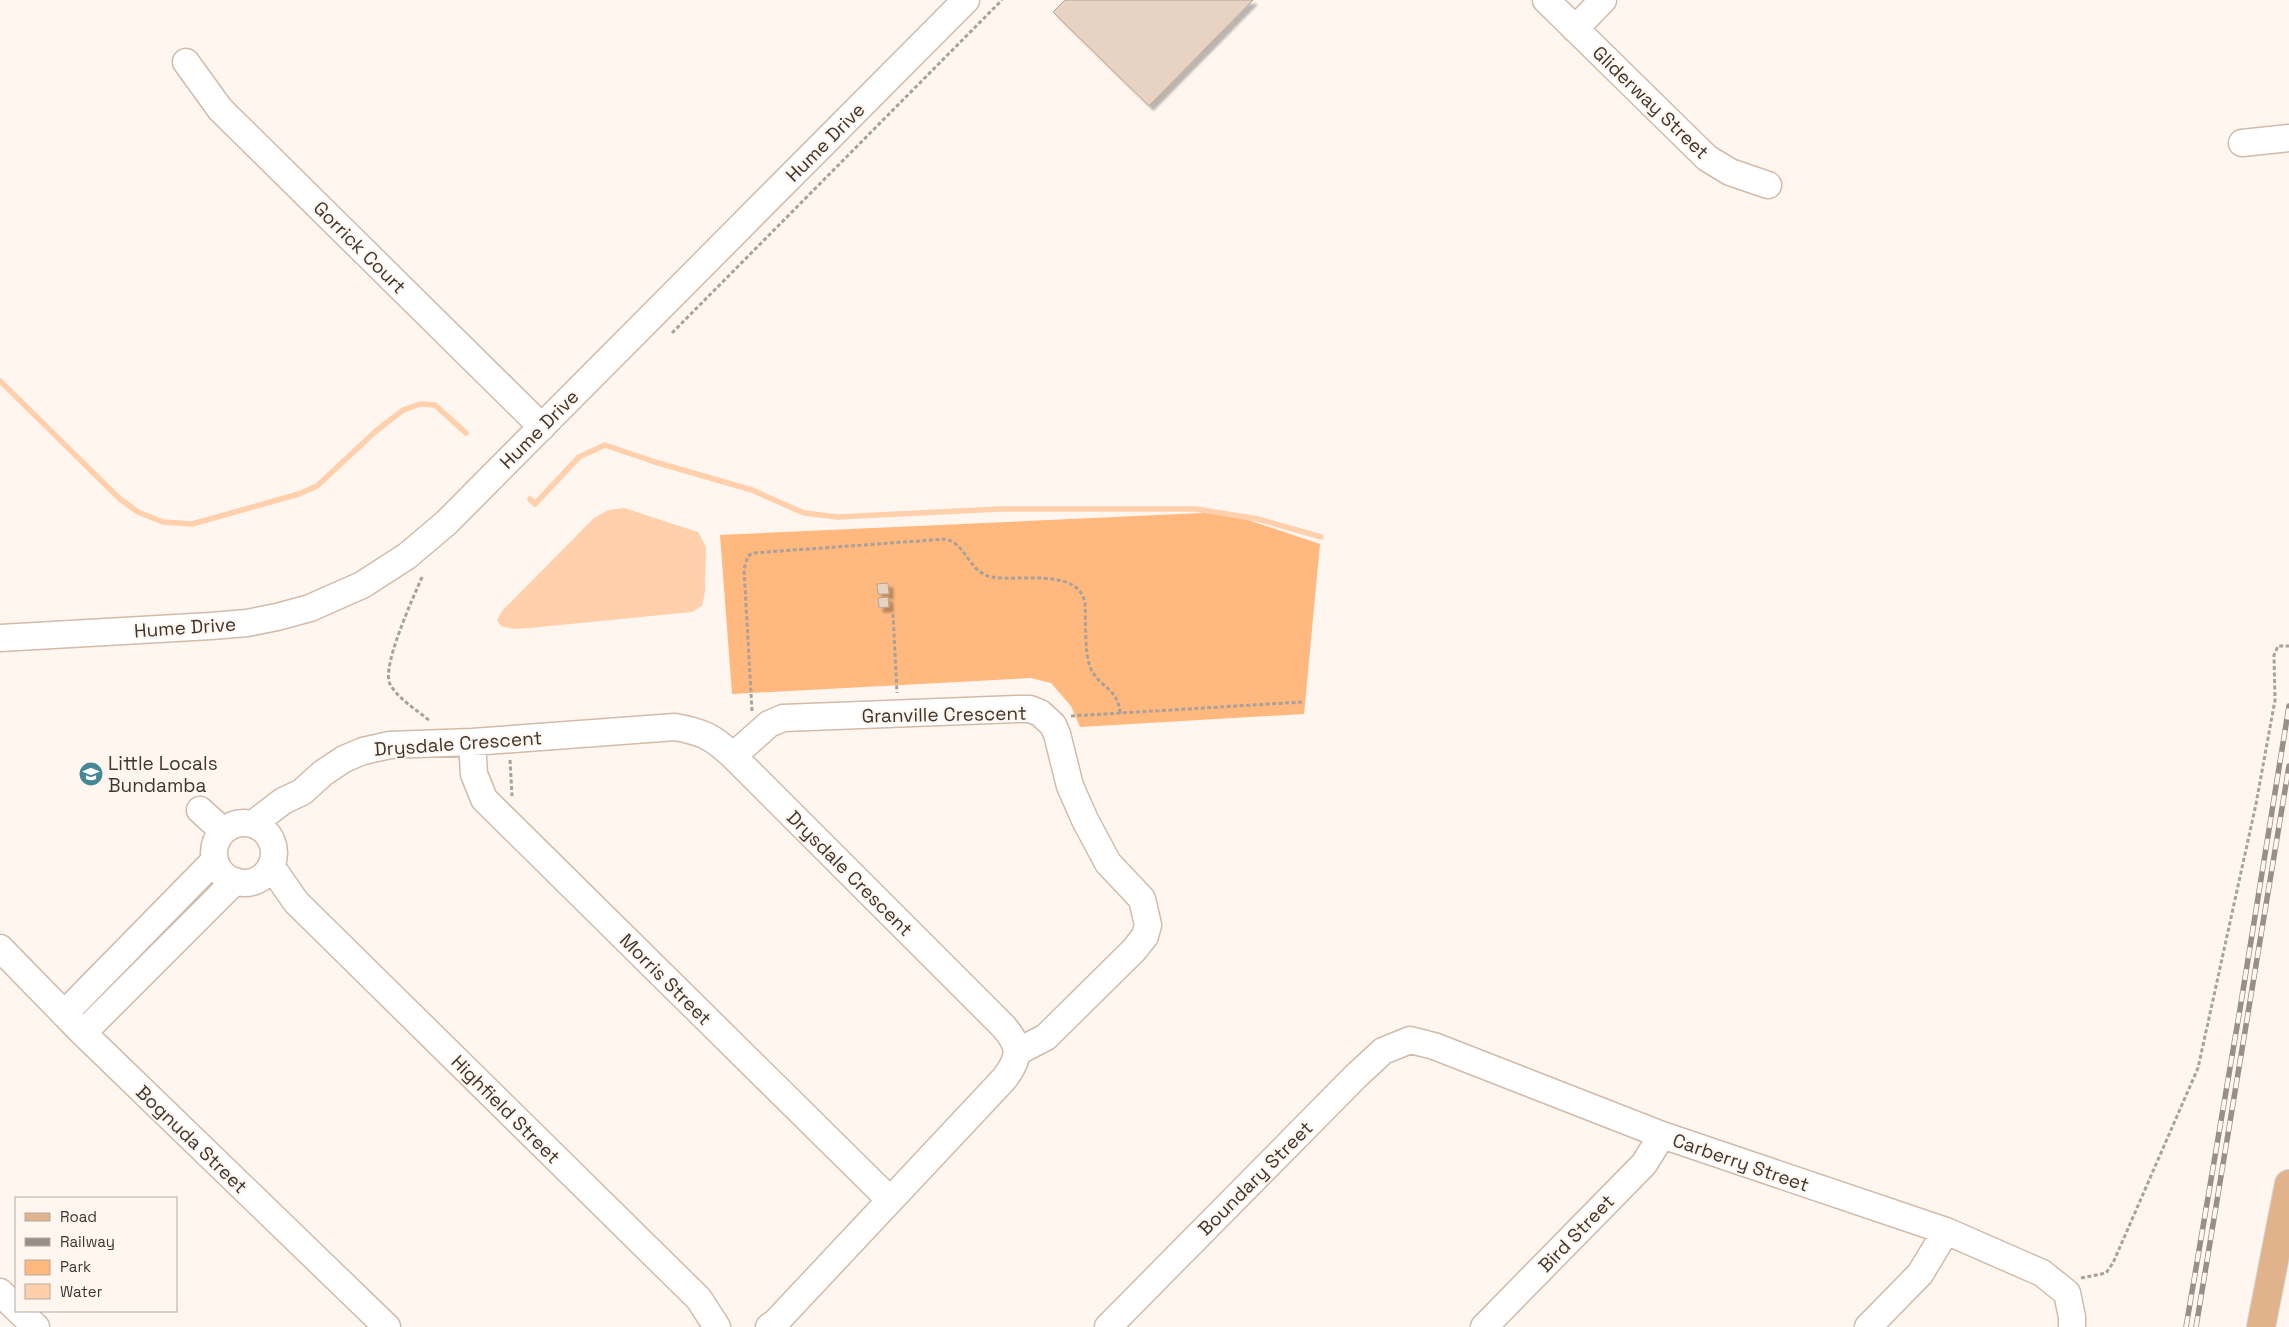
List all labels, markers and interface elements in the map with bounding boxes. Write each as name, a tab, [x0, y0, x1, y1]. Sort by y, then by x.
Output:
street label: Gliderway Street	[1587, 40, 1714, 164]
street label: Hume Drive	[780, 97, 870, 187]
street label: Gorrick Court	[308, 196, 411, 299]
street label: Hume Drive	[494, 384, 584, 474]
street label: Hume Drive	[133, 611, 237, 644]
street label: Granville Crescent	[861, 701, 1027, 728]
street label: Drysdale Crescent	[373, 725, 543, 762]
place label: Little Locals Bundamba	[108, 751, 218, 798]
school or university icon: Little Locals Bundamba	[78, 761, 104, 787]
street label: Drysdale Crescent	[781, 805, 918, 942]
street label: Morris Street	[614, 928, 717, 1031]
street label: Highfield Street	[446, 1049, 566, 1169]
street label: Bognuda Street	[131, 1080, 253, 1199]
street label: Boundary Street	[1193, 1116, 1318, 1241]
street label: Carberry Street	[1669, 1127, 1812, 1198]
street label: Bird Street	[1533, 1189, 1620, 1278]
legend	[15, 1197, 178, 1312]
text: Road	[60, 1207, 97, 1226]
text: Railway	[60, 1232, 115, 1251]
text: Park	[60, 1257, 91, 1276]
text: Water	[60, 1282, 103, 1301]

